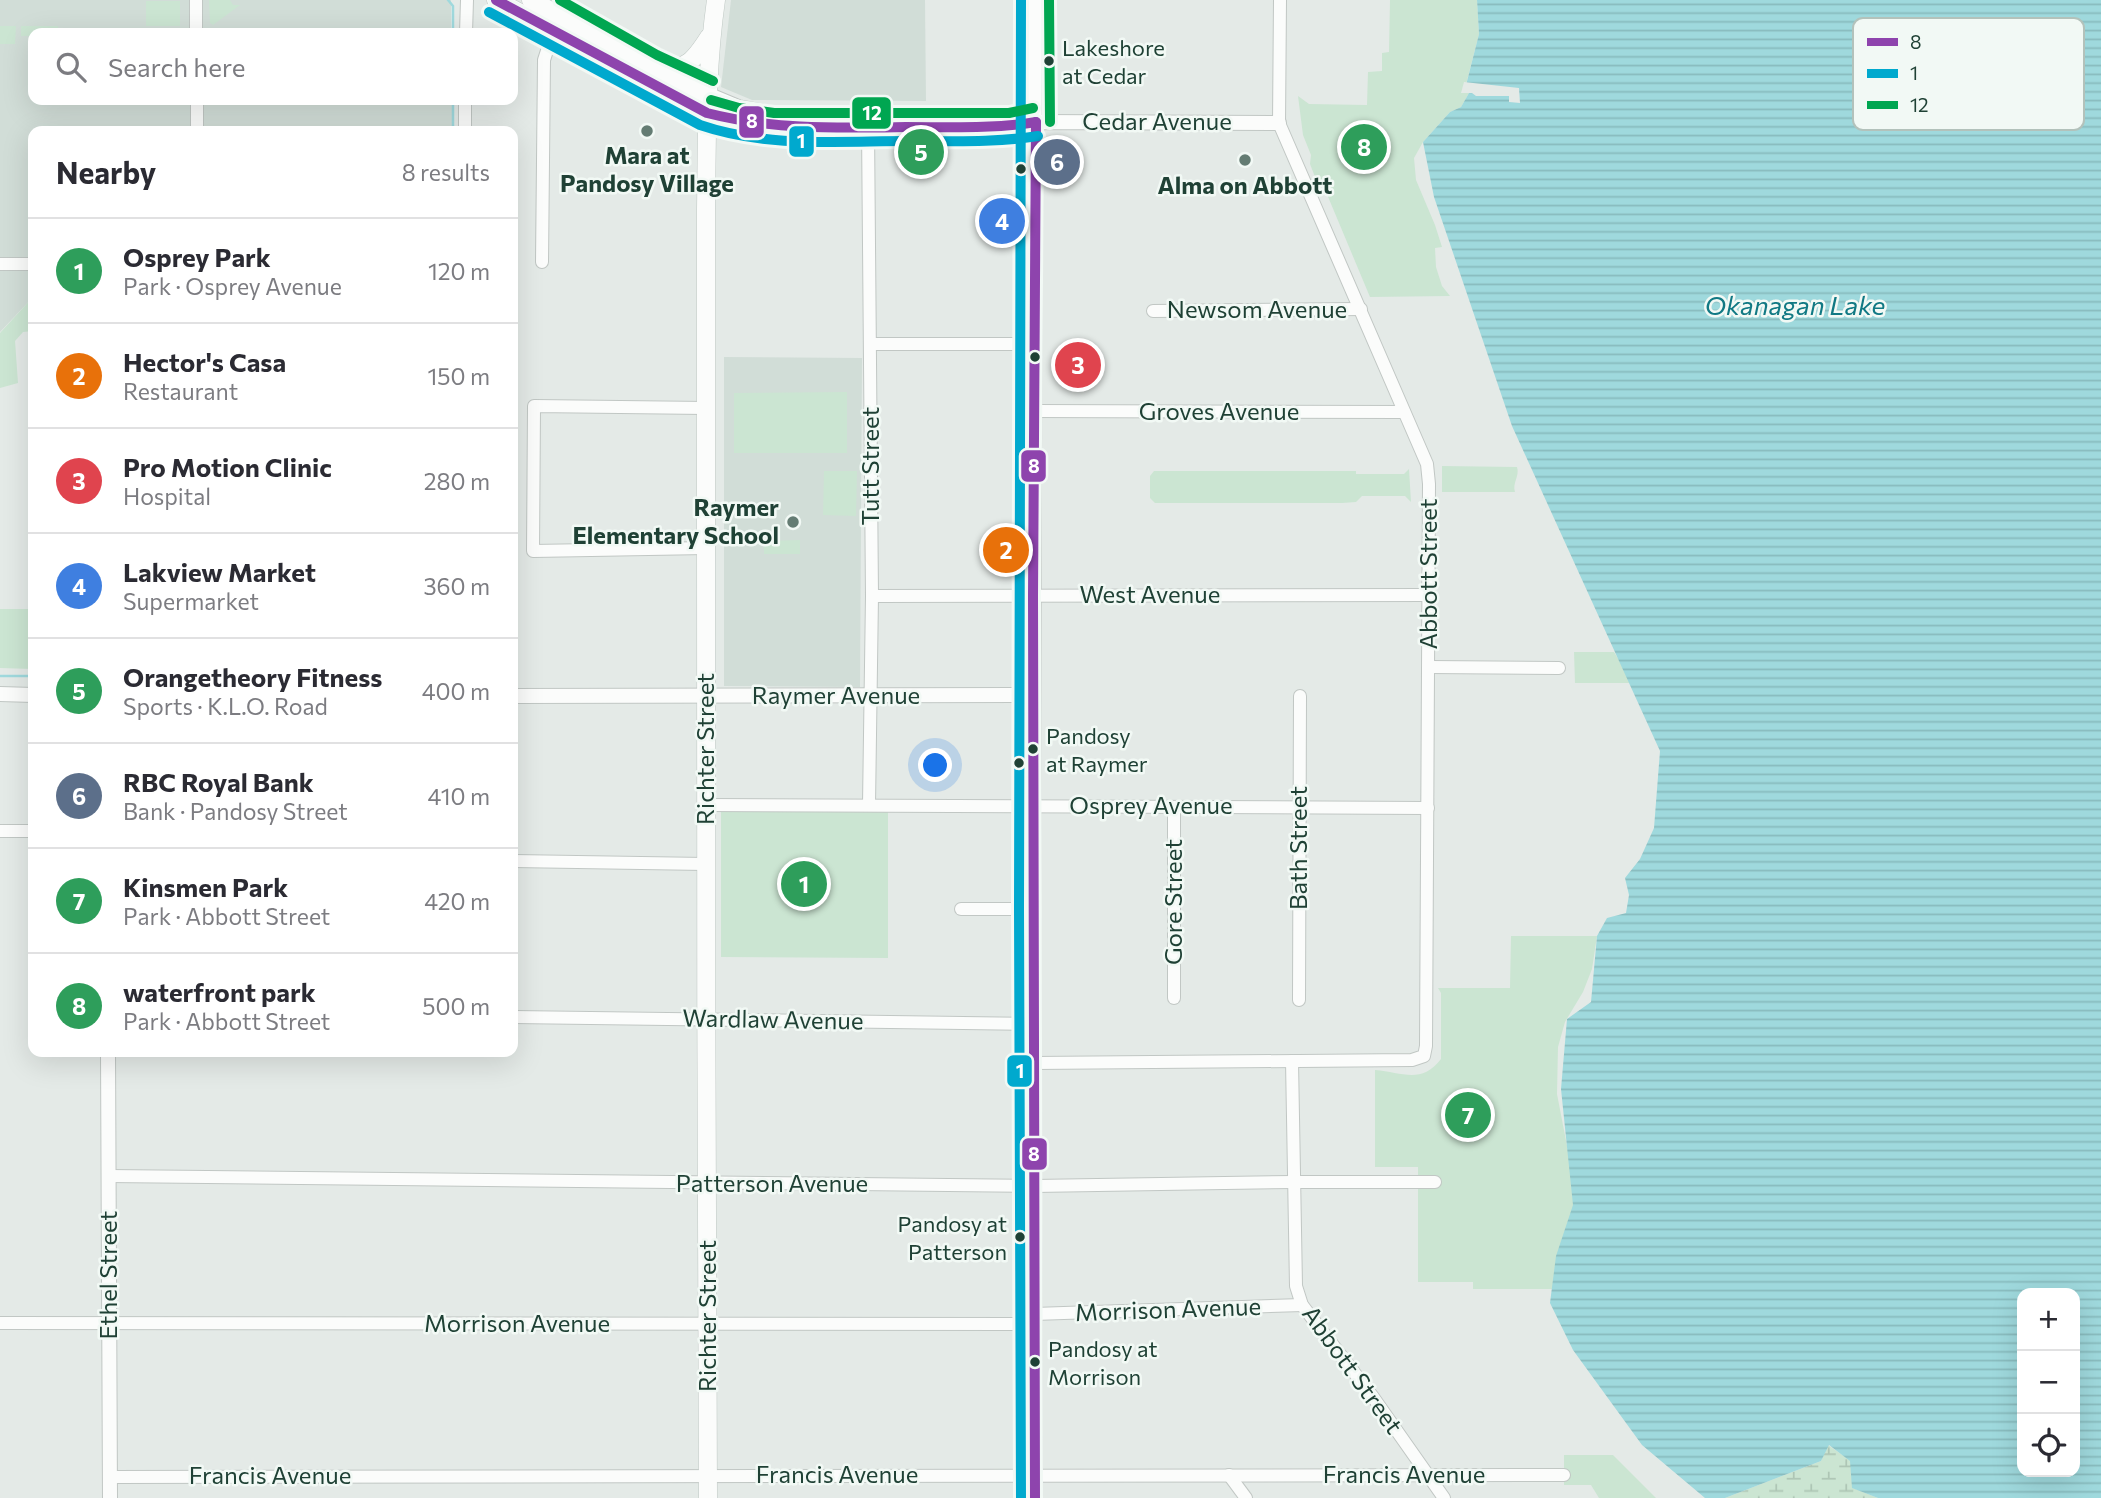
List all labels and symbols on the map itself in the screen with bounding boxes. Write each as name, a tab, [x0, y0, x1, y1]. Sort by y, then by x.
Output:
legend	[1853, 18, 2084, 130]
text: 8	[1910, 30, 1922, 53]
place label: Lakeshore at Cedar	[1062, 34, 1165, 89]
marker: Lakeshore at Cedar	[1042, 54, 1056, 68]
text: 1	[1910, 61, 1918, 84]
text: 12	[1910, 93, 1929, 116]
line badge: 12	[851, 96, 892, 130]
text: 12	[862, 101, 882, 124]
line badge: 8	[738, 105, 765, 139]
street label: Cedar Avenue	[1082, 106, 1232, 135]
text: 8	[746, 109, 758, 132]
pin: 8	[1341, 121, 1387, 173]
marker: Mara at Pandosy Village	[639, 123, 655, 139]
line badge: 1	[788, 125, 815, 158]
pin: 5	[898, 126, 944, 178]
text: 1	[797, 129, 805, 152]
pin: 6	[1034, 136, 1080, 188]
place label: Mara at Pandosy Village	[560, 140, 734, 197]
marker: Alma on Abbott	[1237, 152, 1253, 168]
unlabelled marker	[1014, 162, 1028, 176]
place label: Alma on Abbott	[1158, 170, 1332, 199]
pin: 4	[979, 195, 1025, 247]
water label: Okanagan Lake	[1705, 289, 1886, 320]
street label: Newsom Avenue	[1167, 294, 1347, 323]
pin: 3	[1055, 339, 1101, 391]
unlabelled marker	[1028, 350, 1042, 364]
street label: Groves Avenue	[1139, 396, 1299, 425]
street label: Tutt Street	[855, 406, 884, 525]
line badge: 8	[1020, 449, 1047, 483]
text: 8	[1028, 454, 1040, 477]
place label: Raymer Elementary School	[572, 492, 779, 549]
street label: Abbott Street	[1413, 498, 1442, 650]
marker: Raymer Elementary School	[785, 514, 801, 530]
pin: 2	[983, 524, 1029, 576]
street label: West Avenue	[1080, 579, 1220, 608]
street label: Richter Street	[690, 673, 719, 825]
street label: Raymer Avenue	[752, 680, 920, 709]
place label: Pandosy at Raymer	[1046, 722, 1148, 777]
marker: Pandosy at Raymer	[1026, 742, 1040, 756]
your location	[918, 748, 952, 782]
unlabelled marker	[1012, 756, 1026, 770]
street label: Bath Street	[1283, 786, 1312, 910]
street label: Osprey Avenue	[1069, 790, 1233, 819]
street label: Gore Street	[1158, 839, 1187, 965]
pin: 1	[781, 858, 827, 910]
street label: Wardlaw Avenue	[682, 1002, 864, 1035]
line badge: 1	[1006, 1054, 1033, 1088]
text: 1	[1016, 1059, 1024, 1082]
pin: 7	[1445, 1089, 1491, 1141]
line badge: 8	[1021, 1137, 1048, 1171]
text: 8	[1028, 1142, 1040, 1165]
street label: Patterson Avenue	[676, 1168, 868, 1197]
street label: Ethel Street	[93, 1210, 122, 1339]
place label: Pandosy at Patterson	[898, 1210, 1007, 1265]
marker: Pandosy at Patterson	[1013, 1230, 1027, 1244]
street label: Richter Street	[692, 1240, 721, 1392]
street label: Morrison Avenue	[1074, 1291, 1262, 1326]
street label: Abbott Street	[1297, 1299, 1409, 1439]
street label: Morrison Avenue	[424, 1308, 610, 1337]
place label: Pandosy at Morrison	[1048, 1335, 1157, 1390]
marker: Pandosy at Morrison	[1028, 1355, 1042, 1369]
street label: Francis Avenue	[756, 1459, 918, 1488]
street label: Francis Avenue	[1323, 1459, 1485, 1488]
street label: Francis Avenue	[189, 1460, 351, 1489]

